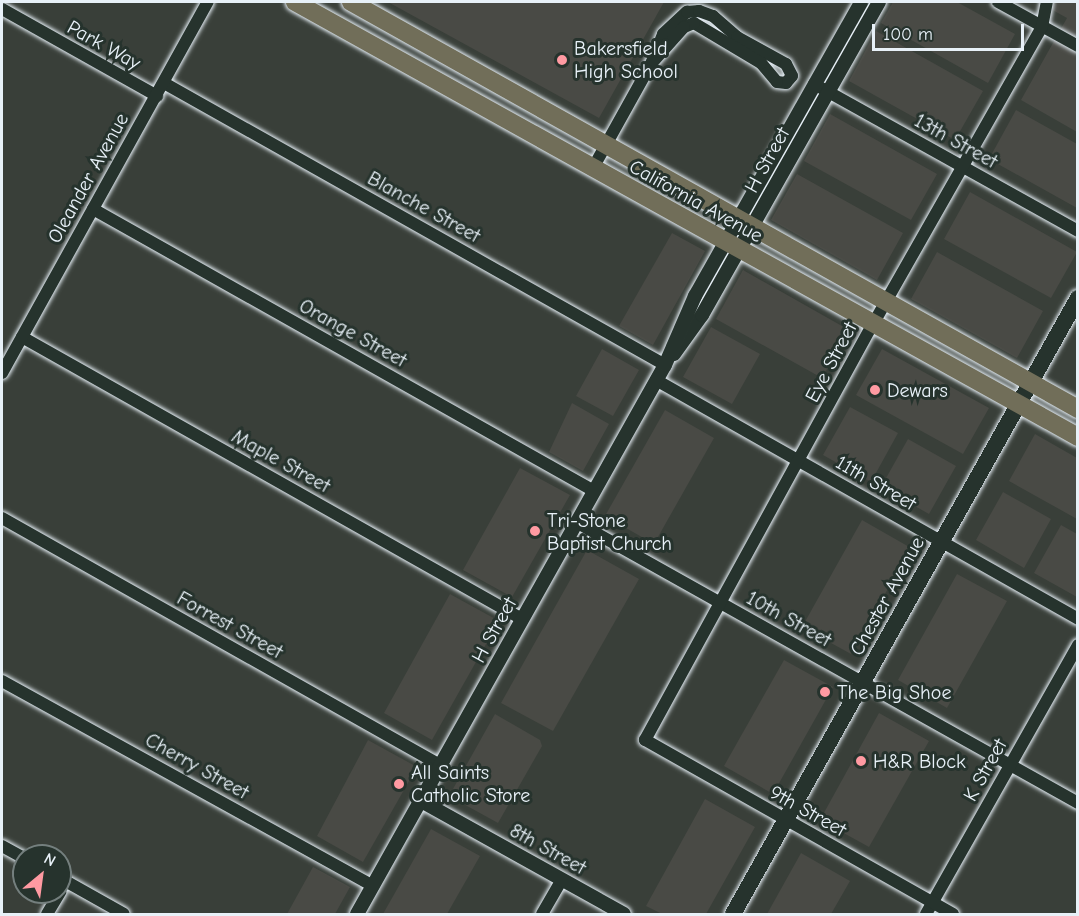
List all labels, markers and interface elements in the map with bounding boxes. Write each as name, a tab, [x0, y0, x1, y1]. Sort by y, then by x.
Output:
scale bar	[875, 12, 1026, 50]
street label: Park Way	[63, 15, 145, 75]
text: 100 m	[883, 24, 933, 45]
place label: Bakersfield High School	[574, 36, 678, 83]
marker: Bakersfield High School	[555, 53, 569, 67]
street label: 13th Street	[910, 108, 1002, 174]
street label: Oleander Avenue	[42, 109, 134, 247]
street label: H Street	[739, 123, 795, 197]
street label: California Avenue	[625, 154, 767, 248]
street label: Blanche Street	[363, 166, 485, 248]
street label: Orange Street	[295, 294, 411, 372]
street label: Eye Street	[800, 318, 862, 406]
place label: Dewars	[887, 378, 948, 402]
marker: Dewars	[868, 383, 882, 397]
street label: Maple Street	[228, 424, 334, 498]
street label: 11th Street	[831, 450, 921, 516]
place label: Tri-Stone Baptist Church	[547, 508, 672, 555]
marker: Tri-Stone Baptist Church	[528, 524, 542, 538]
street label: Chester Avenue	[845, 532, 929, 660]
street label: Forrest Street	[173, 586, 287, 664]
street label: 10th Street	[742, 586, 836, 652]
street label: H Street	[466, 593, 522, 667]
place label: The Big Shoe	[837, 680, 951, 704]
marker: The Big Shoe	[818, 685, 832, 699]
street label: Cherry Street	[141, 728, 253, 804]
street label: K Street	[958, 734, 1012, 806]
place label: H&R Block	[873, 749, 966, 773]
marker: H&R Block	[854, 754, 868, 768]
place label: All Saints Catholic Store	[411, 760, 530, 807]
marker: All Saints Catholic Store	[392, 777, 406, 791]
street label: 9th Street	[766, 780, 850, 842]
street label: 8th Street	[506, 818, 590, 880]
north arrow	[12, 844, 72, 904]
text: N	[41, 850, 59, 870]

